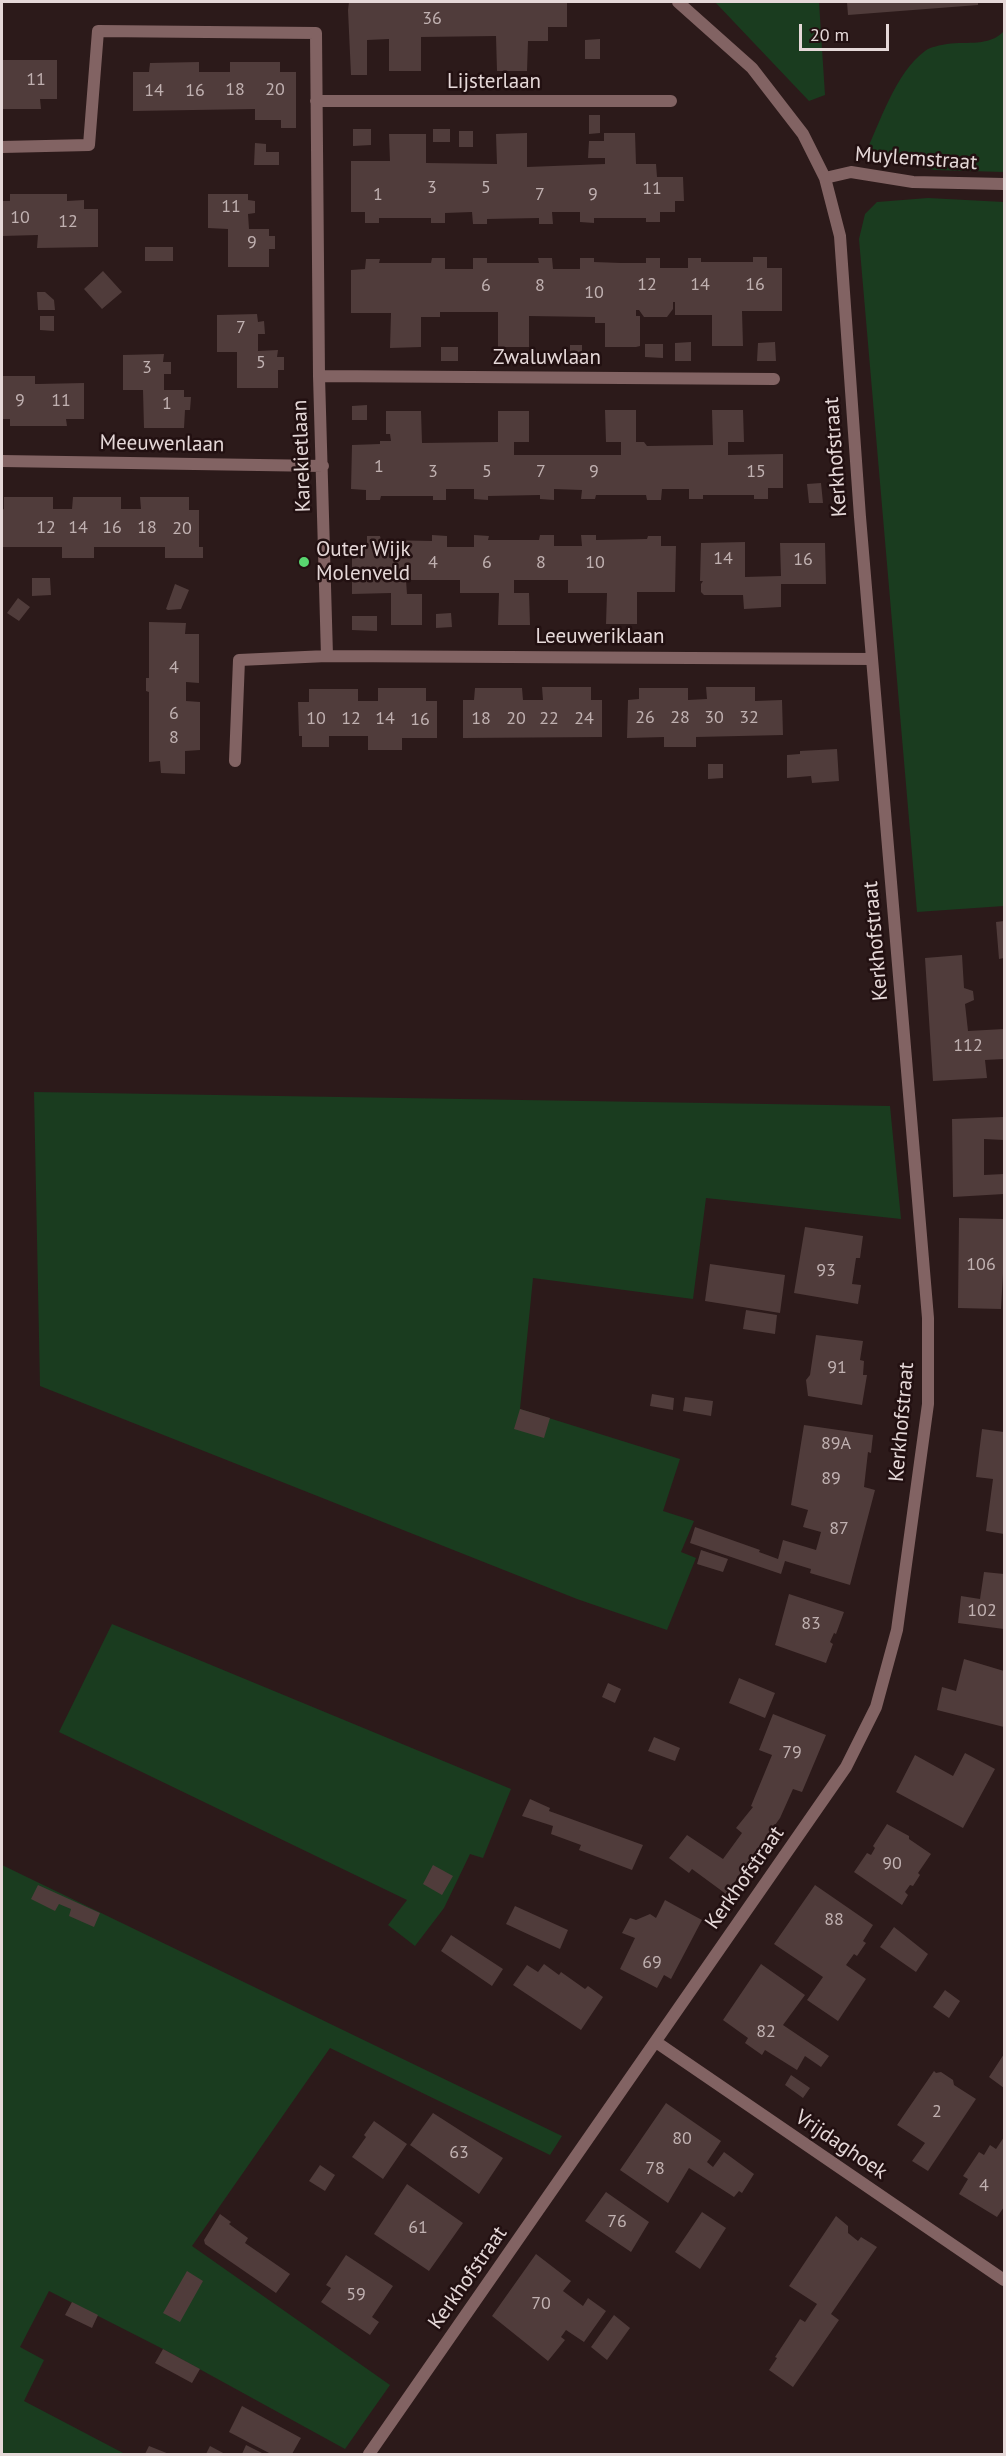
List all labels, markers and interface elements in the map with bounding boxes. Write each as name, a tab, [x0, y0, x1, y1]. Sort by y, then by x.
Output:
house number: 36	[422, 8, 442, 30]
scale bar	[802, 12, 892, 50]
text: 20 m	[810, 23, 849, 46]
house number: 11	[26, 69, 46, 91]
street label: Lijsterlaan	[447, 69, 541, 95]
house number: 18	[225, 79, 245, 101]
house number: 20	[265, 79, 285, 101]
house number: 14	[144, 80, 164, 102]
house number: 16	[185, 80, 205, 102]
street label: Muylemstraat	[854, 142, 978, 176]
house number: 3	[427, 177, 437, 199]
house number: 5	[481, 177, 491, 199]
house number: 11	[642, 178, 662, 200]
house number: 1	[373, 184, 383, 206]
house number: 7	[535, 184, 545, 206]
house number: 9	[588, 184, 598, 206]
house number: 11	[221, 196, 241, 218]
house number: 10	[10, 207, 30, 229]
house number: 12	[58, 211, 78, 233]
house number: 9	[247, 232, 257, 254]
house number: 12	[637, 274, 657, 296]
house number: 14	[690, 274, 710, 296]
house number: 16	[745, 274, 765, 296]
house number: 6	[481, 275, 491, 297]
house number: 8	[535, 275, 545, 297]
house number: 10	[584, 282, 604, 304]
house number: 7	[236, 317, 246, 339]
street label: Zwaluwlaan	[493, 345, 601, 371]
house number: 5	[256, 352, 266, 374]
house number: 3	[142, 357, 152, 379]
house number: 9	[15, 390, 25, 412]
house number: 11	[51, 390, 71, 412]
house number: 1	[162, 393, 172, 415]
street label: Kerkhofstraat	[819, 396, 853, 518]
street label: Karekietlaan	[287, 399, 317, 513]
street label: Meeuwenlaan	[99, 430, 225, 458]
house number: 1	[374, 456, 384, 478]
house number: 3	[428, 461, 438, 483]
house number: 5	[482, 461, 492, 483]
house number: 7	[536, 461, 546, 483]
house number: 9	[589, 461, 599, 483]
house number: 15	[746, 461, 766, 483]
house number: 12	[36, 517, 56, 539]
house number: 14	[68, 517, 88, 539]
house number: 16	[102, 517, 122, 539]
house number: 18	[137, 517, 157, 539]
house number: 20	[172, 518, 192, 540]
place label: Outer Wijk Molenveld	[316, 537, 411, 587]
house number: 14	[713, 548, 733, 570]
house number: 16	[793, 549, 813, 571]
house number: 4	[428, 552, 438, 574]
house number: 6	[482, 552, 492, 574]
house number: 8	[536, 552, 546, 574]
house number: 10	[585, 552, 605, 574]
marker: Outer Wijk Molenveld	[297, 555, 311, 569]
street label: Leeuweriklaan	[535, 624, 665, 650]
house number: 4	[169, 657, 179, 679]
house number: 6	[169, 703, 179, 725]
house number: 26	[635, 707, 655, 729]
house number: 28	[670, 707, 690, 729]
house number: 30	[704, 707, 724, 729]
house number: 32	[739, 707, 759, 729]
house number: 10	[306, 708, 326, 730]
house number: 12	[341, 708, 361, 730]
house number: 14	[375, 708, 395, 730]
house number: 18	[471, 708, 491, 730]
house number: 20	[506, 708, 526, 730]
house number: 22	[539, 708, 559, 730]
house number: 24	[574, 708, 594, 730]
house number: 16	[410, 709, 430, 731]
house number: 8	[169, 727, 179, 749]
street label: Kerkhofstraat	[858, 880, 894, 1002]
house number: 112	[953, 1035, 983, 1057]
house number: 106	[966, 1254, 996, 1276]
house number: 93	[816, 1260, 836, 1282]
house number: 91	[827, 1357, 847, 1379]
street label: Kerkhofstraat	[884, 1361, 920, 1483]
house number: 89A	[821, 1433, 851, 1455]
house number: 89	[821, 1468, 841, 1490]
house number: 87	[829, 1518, 849, 1540]
house number: 102	[967, 1600, 997, 1622]
house number: 83	[801, 1613, 821, 1635]
house number: 79	[782, 1742, 802, 1764]
street label: Kerkhofstraat	[700, 1822, 790, 1934]
house number: 90	[882, 1853, 902, 1875]
house number: 88	[824, 1909, 844, 1931]
house number: 69	[642, 1952, 662, 1974]
house number: 82	[756, 2021, 776, 2043]
house number: 2	[932, 2101, 942, 2123]
street label: Vrijdaghoek	[790, 2105, 892, 2185]
house number: 80	[672, 2128, 692, 2150]
house number: 63	[449, 2142, 469, 2164]
house number: 78	[645, 2158, 665, 2180]
house number: 4	[979, 2175, 989, 2197]
house number: 76	[607, 2211, 627, 2233]
house number: 61	[408, 2217, 428, 2239]
street label: Kerkhofstraat	[423, 2222, 513, 2334]
house number: 59	[346, 2284, 366, 2306]
house number: 70	[531, 2293, 551, 2315]

